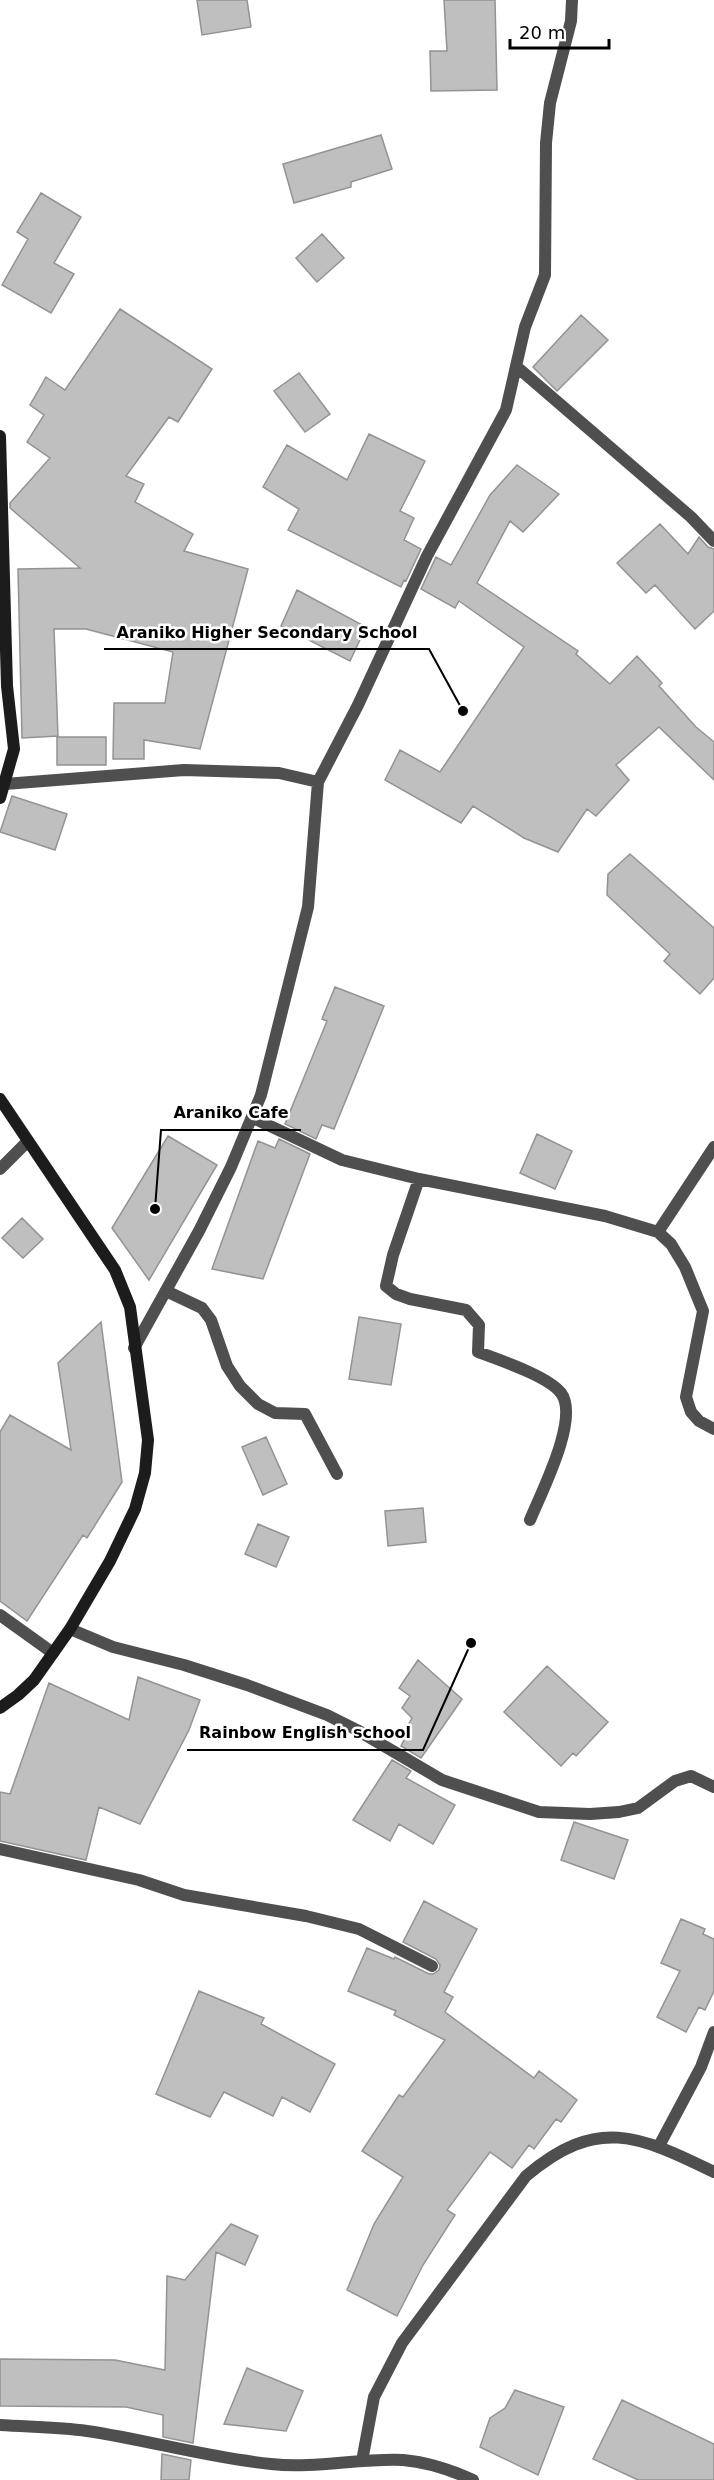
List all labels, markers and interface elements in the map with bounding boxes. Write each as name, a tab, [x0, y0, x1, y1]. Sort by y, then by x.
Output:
scale bar	[510, 12, 609, 50]
text: 20 m	[519, 22, 565, 43]
callout: Araniko Higher Secondary School	[104, 615, 429, 649]
text: Araniko Higher Secondary School	[117, 623, 418, 642]
callout: Araniko Cafe	[161, 1096, 301, 1130]
text: Araniko Cafe	[173, 1103, 289, 1122]
callout: Rainbow English school	[187, 1716, 423, 1750]
text: Rainbow English school	[199, 1723, 411, 1742]

